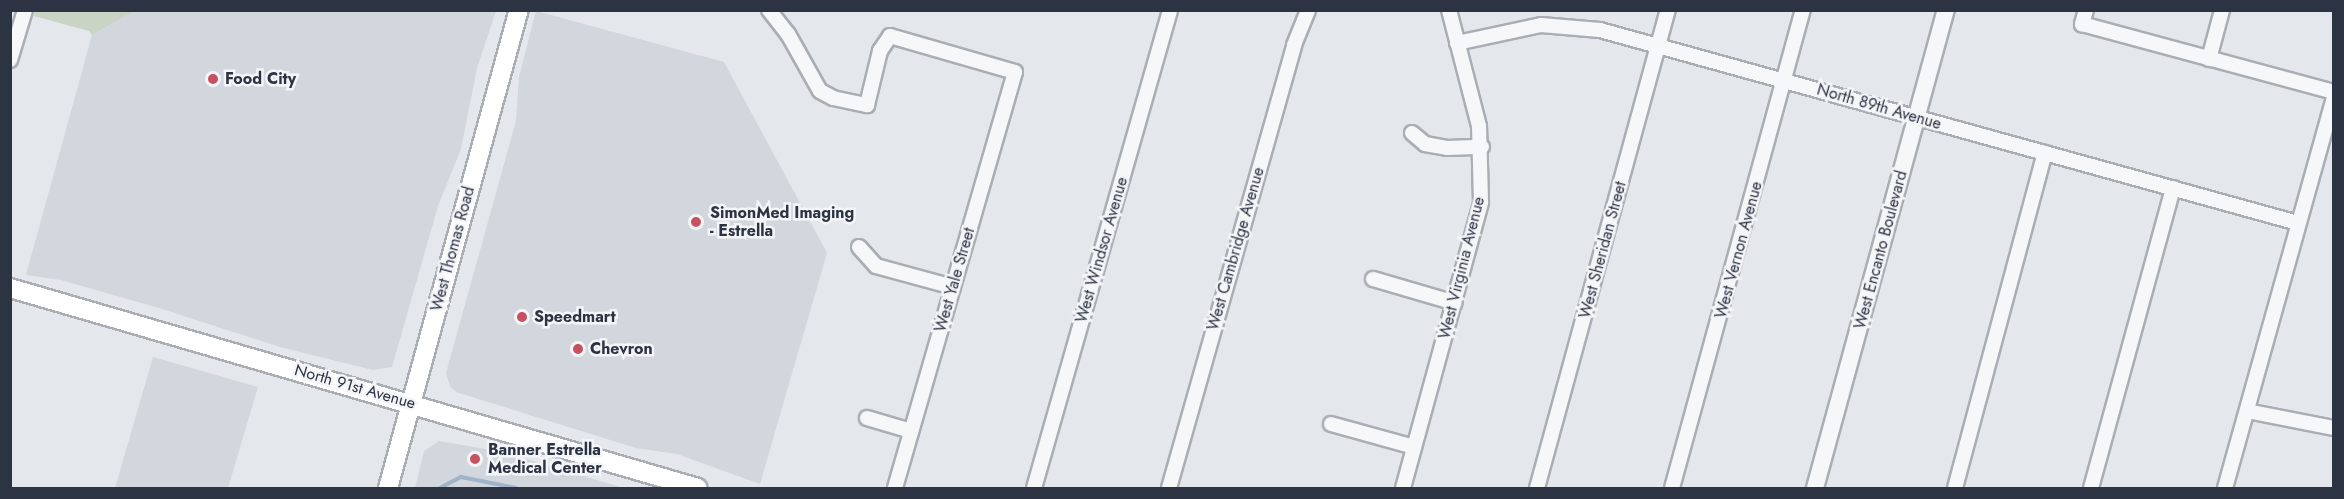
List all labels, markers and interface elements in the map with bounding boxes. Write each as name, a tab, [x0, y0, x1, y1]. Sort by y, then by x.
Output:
place label: Food City	[225, 69, 296, 89]
marker: Food City	[206, 72, 220, 86]
street label: North 89th Avenue	[1815, 80, 1943, 134]
street label: West Cambridge Avenue	[1203, 165, 1269, 333]
street label: West Encanto Boulevard	[1851, 169, 1911, 331]
street label: West Windsor Avenue	[1072, 175, 1132, 325]
street label: West Sheridan Street	[1575, 179, 1631, 321]
street label: West Vernon Avenue	[1711, 179, 1767, 321]
street label: West Thomas Road	[427, 185, 479, 313]
street label: West Virginia Avenue	[1435, 195, 1489, 341]
place label: SimonMed Imaging - Estrella	[710, 203, 854, 241]
marker: SimonMed Imaging - Estrella	[687, 213, 705, 231]
street label: West Yale Street	[931, 226, 979, 334]
place label: Speedmart	[534, 307, 615, 327]
marker: Speedmart	[515, 310, 529, 324]
place label: Chevron	[590, 339, 653, 359]
marker: Chevron	[571, 342, 585, 356]
street label: North 91st Avenue	[292, 361, 418, 413]
place label: Banner Estrella Medical Center	[488, 440, 602, 478]
marker: Banner Estrella Medical Center	[466, 450, 484, 468]

